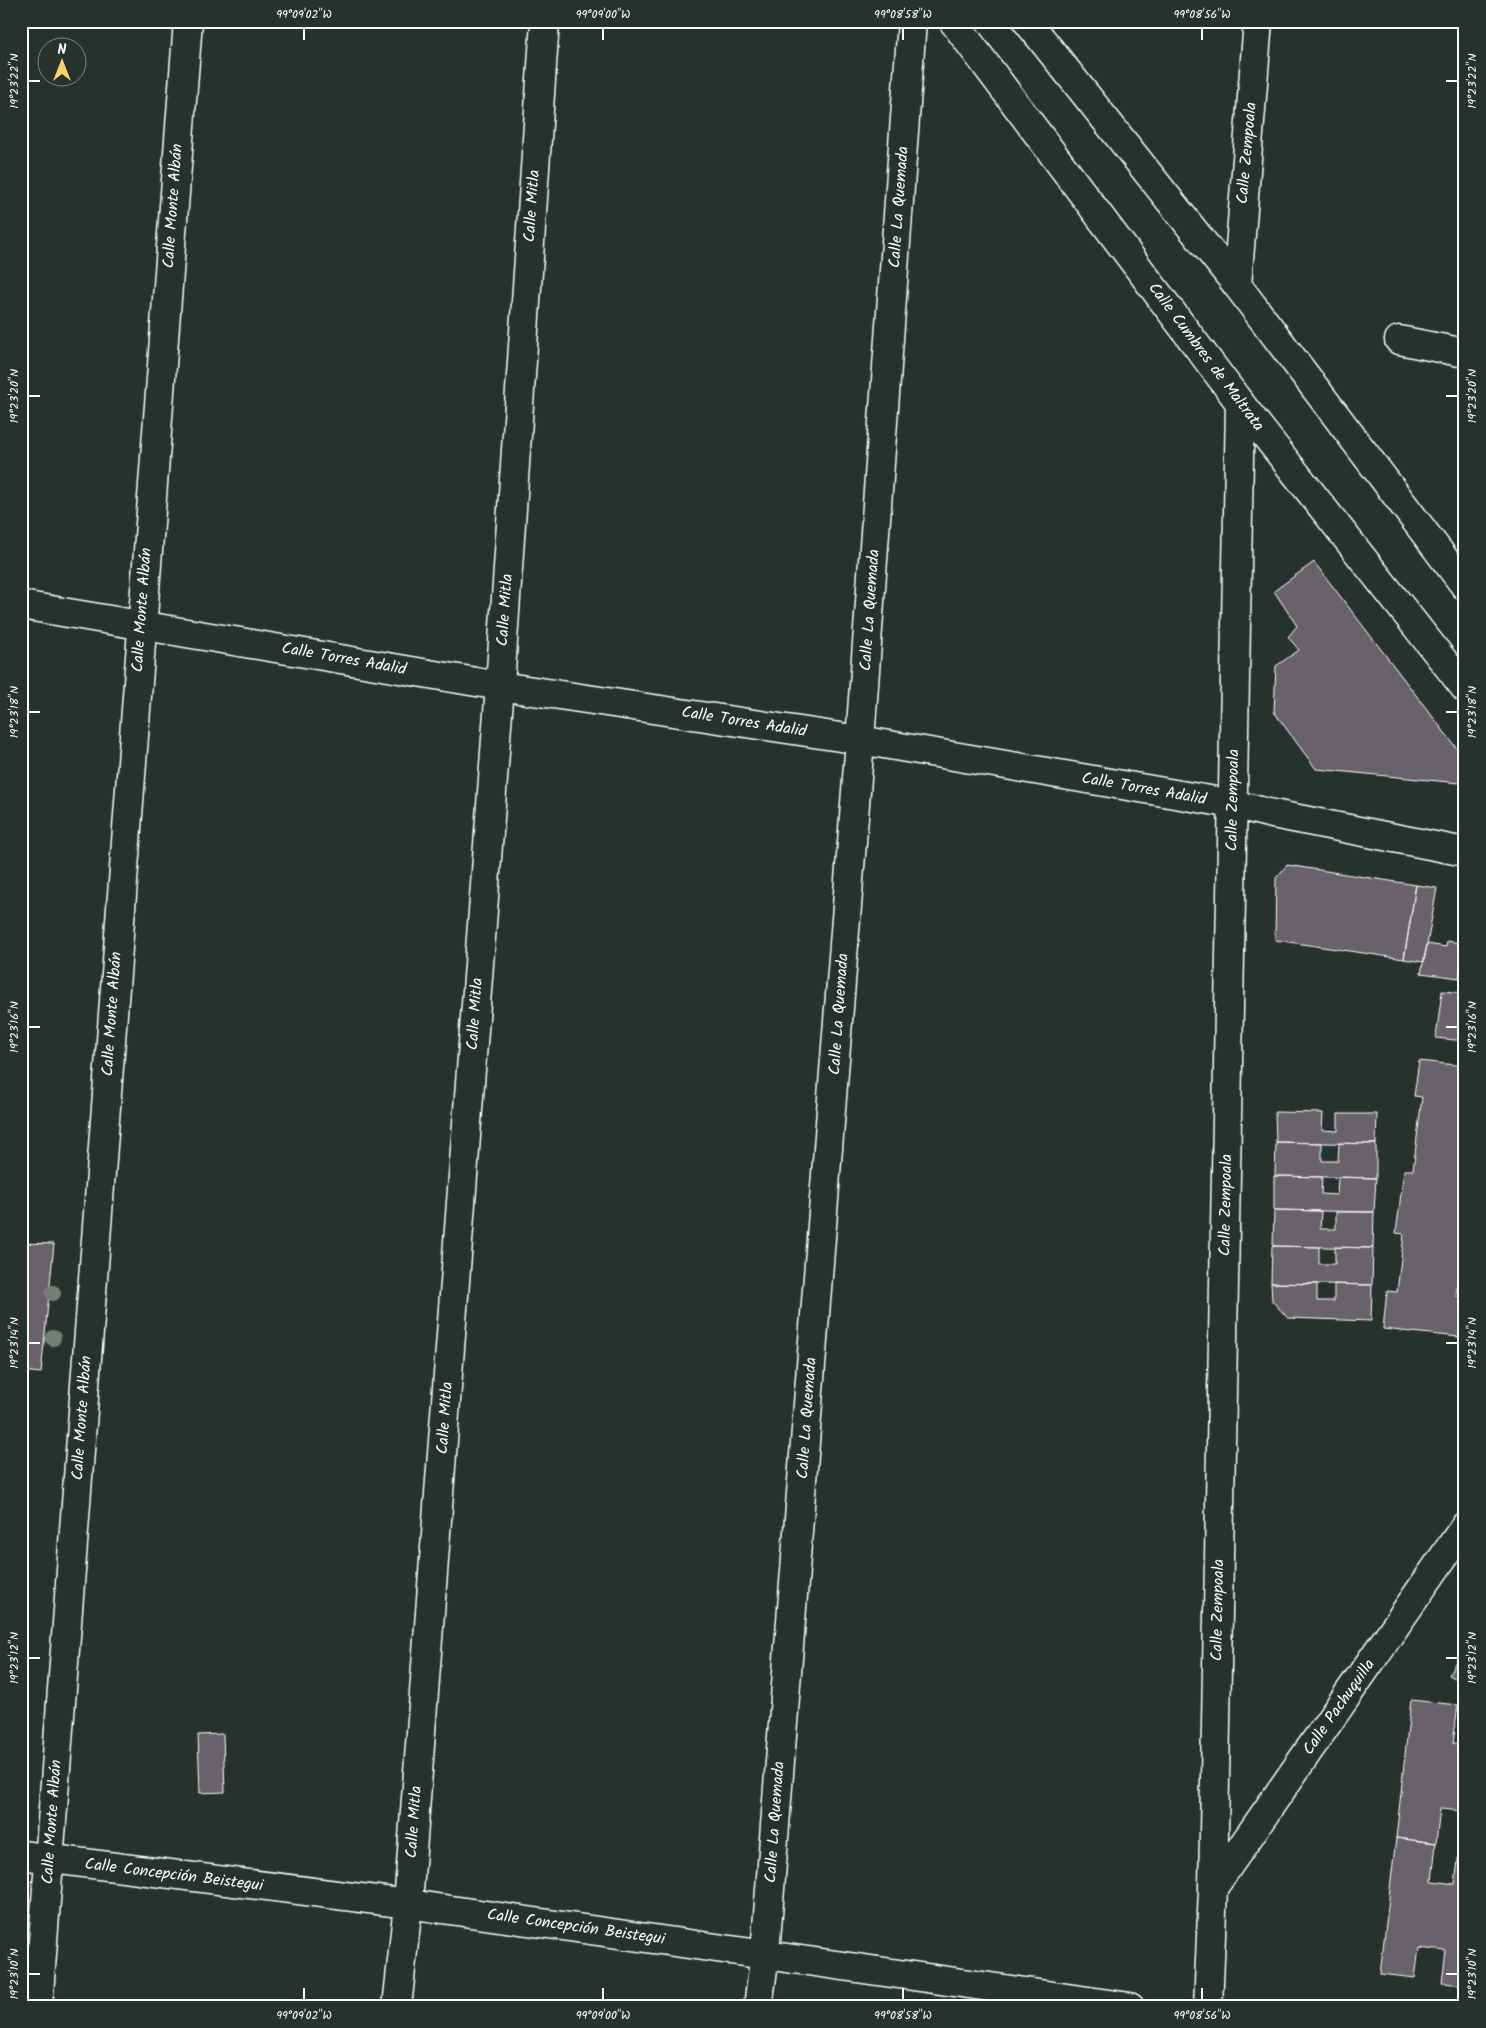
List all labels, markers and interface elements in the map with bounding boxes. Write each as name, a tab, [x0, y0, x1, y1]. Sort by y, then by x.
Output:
text: 99°09'02"W	[276, 5, 332, 24]
text: 99°09'00"W	[576, 5, 630, 24]
text: 99°08'58"W	[874, 5, 932, 24]
text: 99°08'56"W	[1173, 5, 1231, 24]
north arrow	[38, 38, 88, 88]
text: N	[58, 39, 67, 61]
text: 19°23'22"N	[5, 53, 24, 109]
text: 19°23'22"N	[1463, 53, 1482, 109]
street label: Calle Zempoala	[1230, 101, 1264, 205]
street label: Calle Monte Albán	[156, 143, 190, 269]
street label: Calle La Quemada	[882, 145, 916, 269]
street label: Calle Mitla	[517, 169, 547, 243]
street label: Calle Cumbres de Maltrata	[1142, 277, 1270, 437]
text: 19°23'20"N	[5, 369, 24, 423]
text: 19°23'20"N	[1463, 369, 1482, 423]
street label: Calle Monte Albán	[125, 547, 159, 673]
street label: Calle La Quemada	[853, 548, 887, 672]
street label: Calle Mitla	[490, 573, 520, 647]
street label: Calle Torres Adalid	[280, 636, 409, 682]
text: 19°23'18"N	[5, 686, 24, 738]
text: 19°23'18"N	[1463, 686, 1482, 738]
street label: Calle Torres Adalid	[680, 700, 809, 744]
street label: Calle Zempoala	[1220, 749, 1246, 851]
street label: Calle Torres Adalid	[1080, 766, 1209, 812]
street label: Calle Monte Albán	[95, 951, 129, 1077]
street label: Calle La Quemada	[822, 952, 856, 1076]
street label: Calle Mitla	[460, 977, 490, 1051]
text: 19°23'16"N	[5, 1001, 24, 1053]
text: 19°23'16"N	[1463, 1001, 1482, 1053]
street label: Calle Zempoala	[1213, 1154, 1239, 1256]
text: 19°23'14"N	[5, 1317, 24, 1369]
text: 19°23'14"N	[1463, 1317, 1482, 1369]
street label: Calle Monte Albán	[65, 1355, 99, 1481]
street label: Calle La Quemada	[790, 1356, 824, 1480]
street label: Calle Mitla	[430, 1381, 460, 1455]
street label: Calle Zempoala	[1205, 1559, 1231, 1661]
text: 19°23'12"N	[5, 1632, 24, 1684]
text: 19°23'12"N	[1463, 1632, 1482, 1684]
street label: Calle Pachuquilla	[1296, 1654, 1382, 1760]
street label: Calle Monte Albán	[35, 1759, 69, 1885]
street label: Calle La Quemada	[758, 1760, 792, 1884]
street label: Calle Mitla	[399, 1785, 429, 1859]
street label: Calle Concepción Beistegui	[83, 1852, 266, 1898]
street label: Calle Concepción Beistegui	[485, 1902, 668, 1952]
text: 19°23'10"N	[5, 1948, 24, 2000]
text: 19°23'10"N	[1463, 1948, 1482, 2000]
text: 99°09'02"W	[276, 2006, 332, 2025]
text: 99°09'00"W	[576, 2006, 630, 2025]
text: 99°08'58"W	[874, 2006, 932, 2025]
text: 99°08'56"W	[1173, 2006, 1231, 2025]

